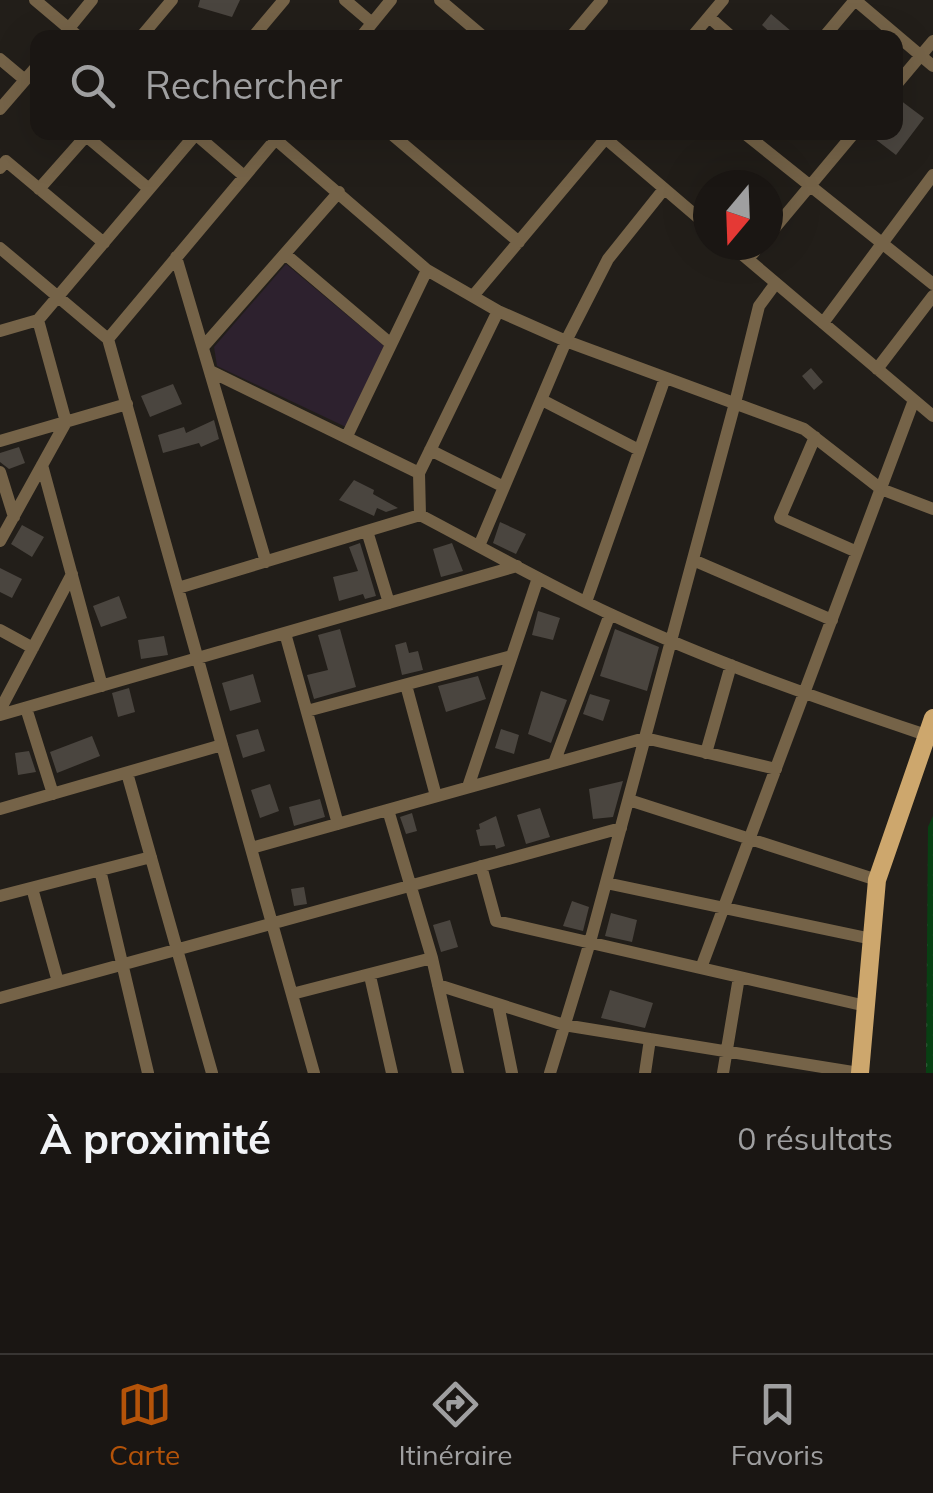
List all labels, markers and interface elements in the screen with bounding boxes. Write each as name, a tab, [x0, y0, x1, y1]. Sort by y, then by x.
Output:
search box	[30, 30, 903, 140]
icon: search	[65, 58, 120, 113]
text: Rechercher	[145, 61, 342, 109]
north arrow	[693, 170, 783, 260]
text: À proximité	[40, 1112, 271, 1165]
text: 0 résultats	[737, 1118, 893, 1158]
tab: Carte	[109, 1377, 180, 1472]
tab: Itinéraire	[399, 1377, 513, 1472]
tab: Favoris	[731, 1377, 824, 1472]

